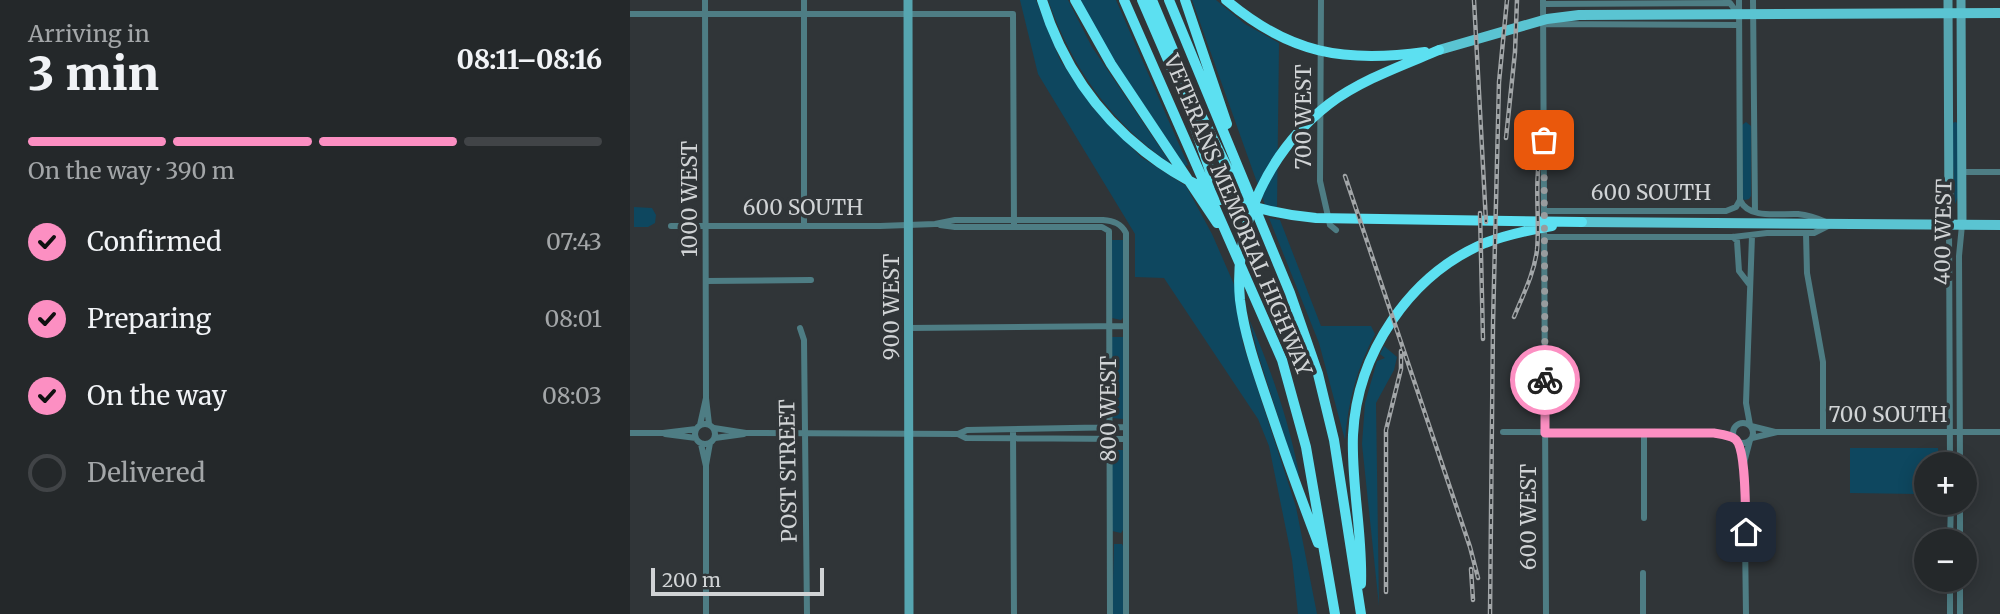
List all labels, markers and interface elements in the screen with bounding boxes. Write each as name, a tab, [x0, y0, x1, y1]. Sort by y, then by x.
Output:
text: Arriving in	[28, 19, 150, 48]
text: 08:11–08:16	[457, 43, 602, 76]
text: 3 min	[28, 45, 159, 103]
street label: VETERANS MEMORIAL HIGHWAY	[1157, 49, 1318, 380]
street label: 700 WEST	[1290, 64, 1317, 170]
pin	[1514, 110, 1574, 170]
icon: bag	[1525, 121, 1563, 159]
street label: 1000 WEST	[676, 141, 703, 257]
text: On the way · 390 m	[28, 156, 235, 185]
street label: 400 WEST	[1929, 178, 1957, 285]
street label: 600 SOUTH	[1591, 179, 1711, 206]
street label: 600 SOUTH	[743, 194, 863, 221]
icon: check	[28, 223, 66, 261]
text: Confirmed	[87, 225, 222, 258]
text: 07:43	[546, 227, 602, 256]
street label: 900 WEST	[878, 253, 905, 360]
icon: check	[28, 300, 66, 338]
text: Preparing	[87, 302, 211, 335]
text: 08:01	[545, 304, 602, 333]
courier	[1510, 345, 1580, 415]
street label: 800 WEST	[1095, 355, 1122, 462]
icon: bike	[1526, 361, 1564, 399]
icon: check	[28, 377, 66, 415]
text: On the way	[87, 379, 227, 412]
text: 08:03	[542, 381, 602, 410]
street label: POST STREET	[773, 399, 803, 543]
street label: 700 SOUTH	[1828, 401, 1948, 428]
map controls	[1914, 452, 1977, 592]
button: +	[1914, 452, 1977, 515]
text: Delivered	[87, 456, 206, 489]
street label: 600 WEST	[1515, 463, 1542, 570]
pin	[1716, 502, 1776, 562]
icon: home	[1727, 513, 1765, 551]
button: −	[1914, 529, 1977, 592]
scale bar	[651, 565, 824, 597]
text: 200 m	[662, 568, 721, 592]

